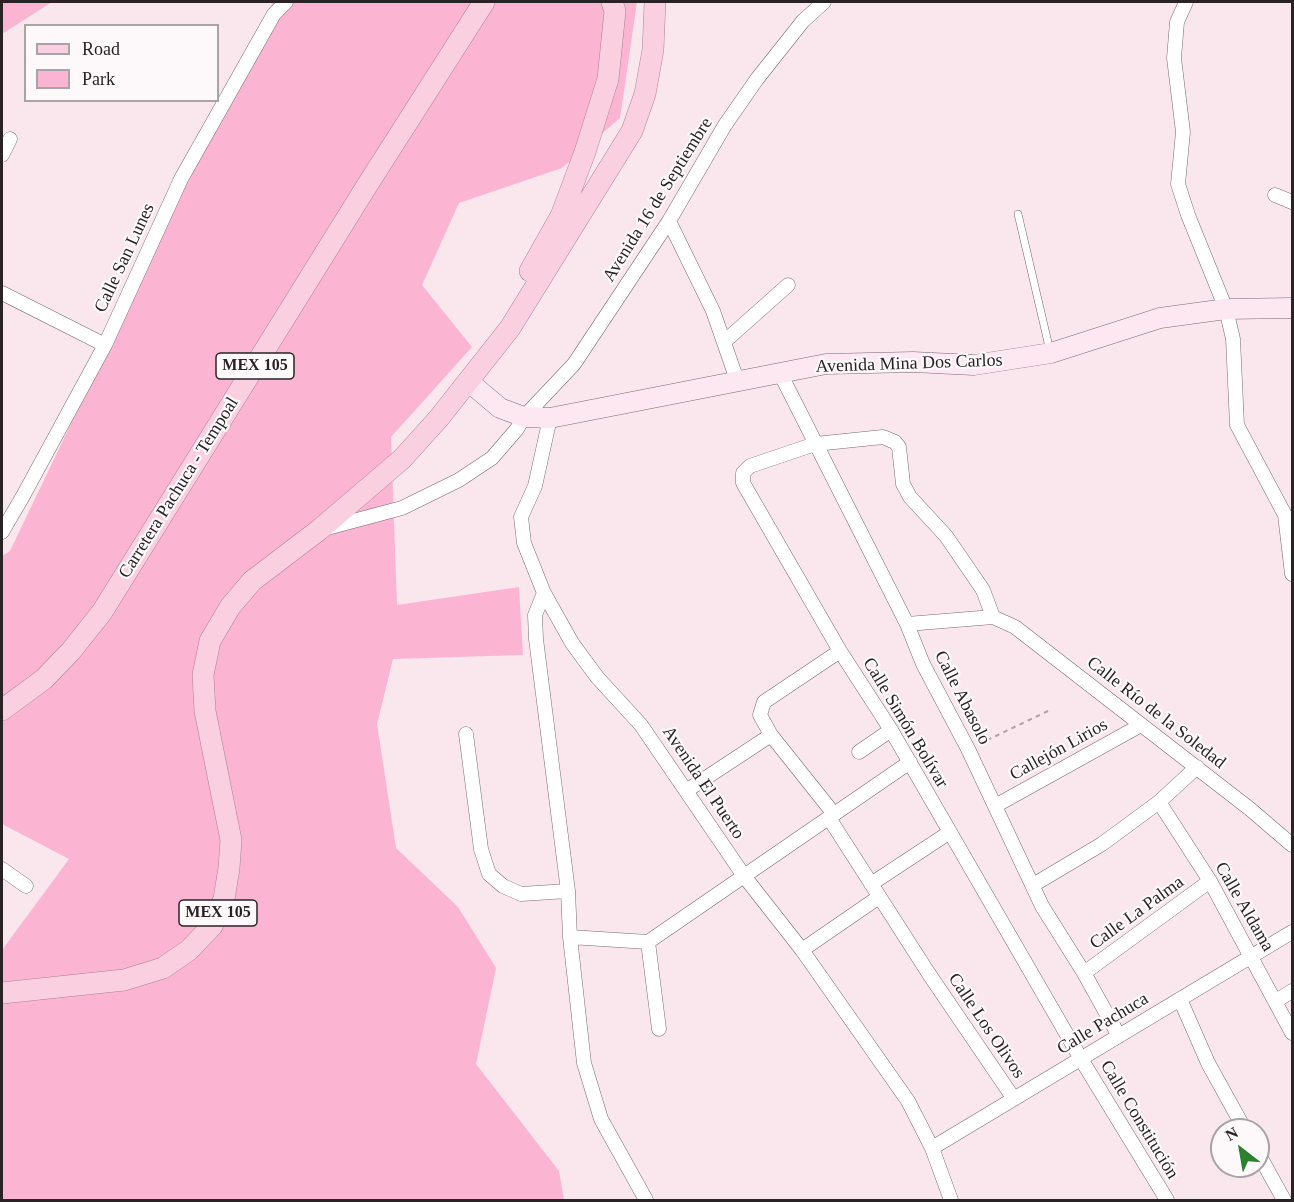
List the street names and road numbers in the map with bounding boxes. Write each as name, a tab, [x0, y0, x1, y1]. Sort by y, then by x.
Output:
street label: Avenida 16 de Septiembre	[598, 114, 718, 286]
street label: Calle San Lunes	[90, 200, 160, 316]
street label: Avenida Mina Dos Carlos	[815, 350, 1003, 378]
road number: MEX 105	[216, 353, 294, 379]
street label: Carretera Pachuca - Tempoal	[114, 394, 244, 582]
street label: Calle Abasolo	[929, 647, 995, 749]
street label: Calle Río de la Soledad	[1082, 652, 1230, 774]
street label: Calle Simón Bolívar	[858, 654, 952, 792]
street label: Callejón Lirios	[1006, 714, 1112, 786]
street label: Avenida El Puerto	[657, 722, 749, 844]
street label: Calle Aldama	[1210, 859, 1278, 955]
street label: Calle La Palma	[1086, 872, 1188, 954]
road number: MEX 105	[179, 900, 257, 926]
street label: Calle Los Olivos	[943, 969, 1029, 1083]
street label: Calle Pachuca	[1054, 988, 1152, 1060]
street label: Calle Constitución	[1095, 1057, 1183, 1183]

